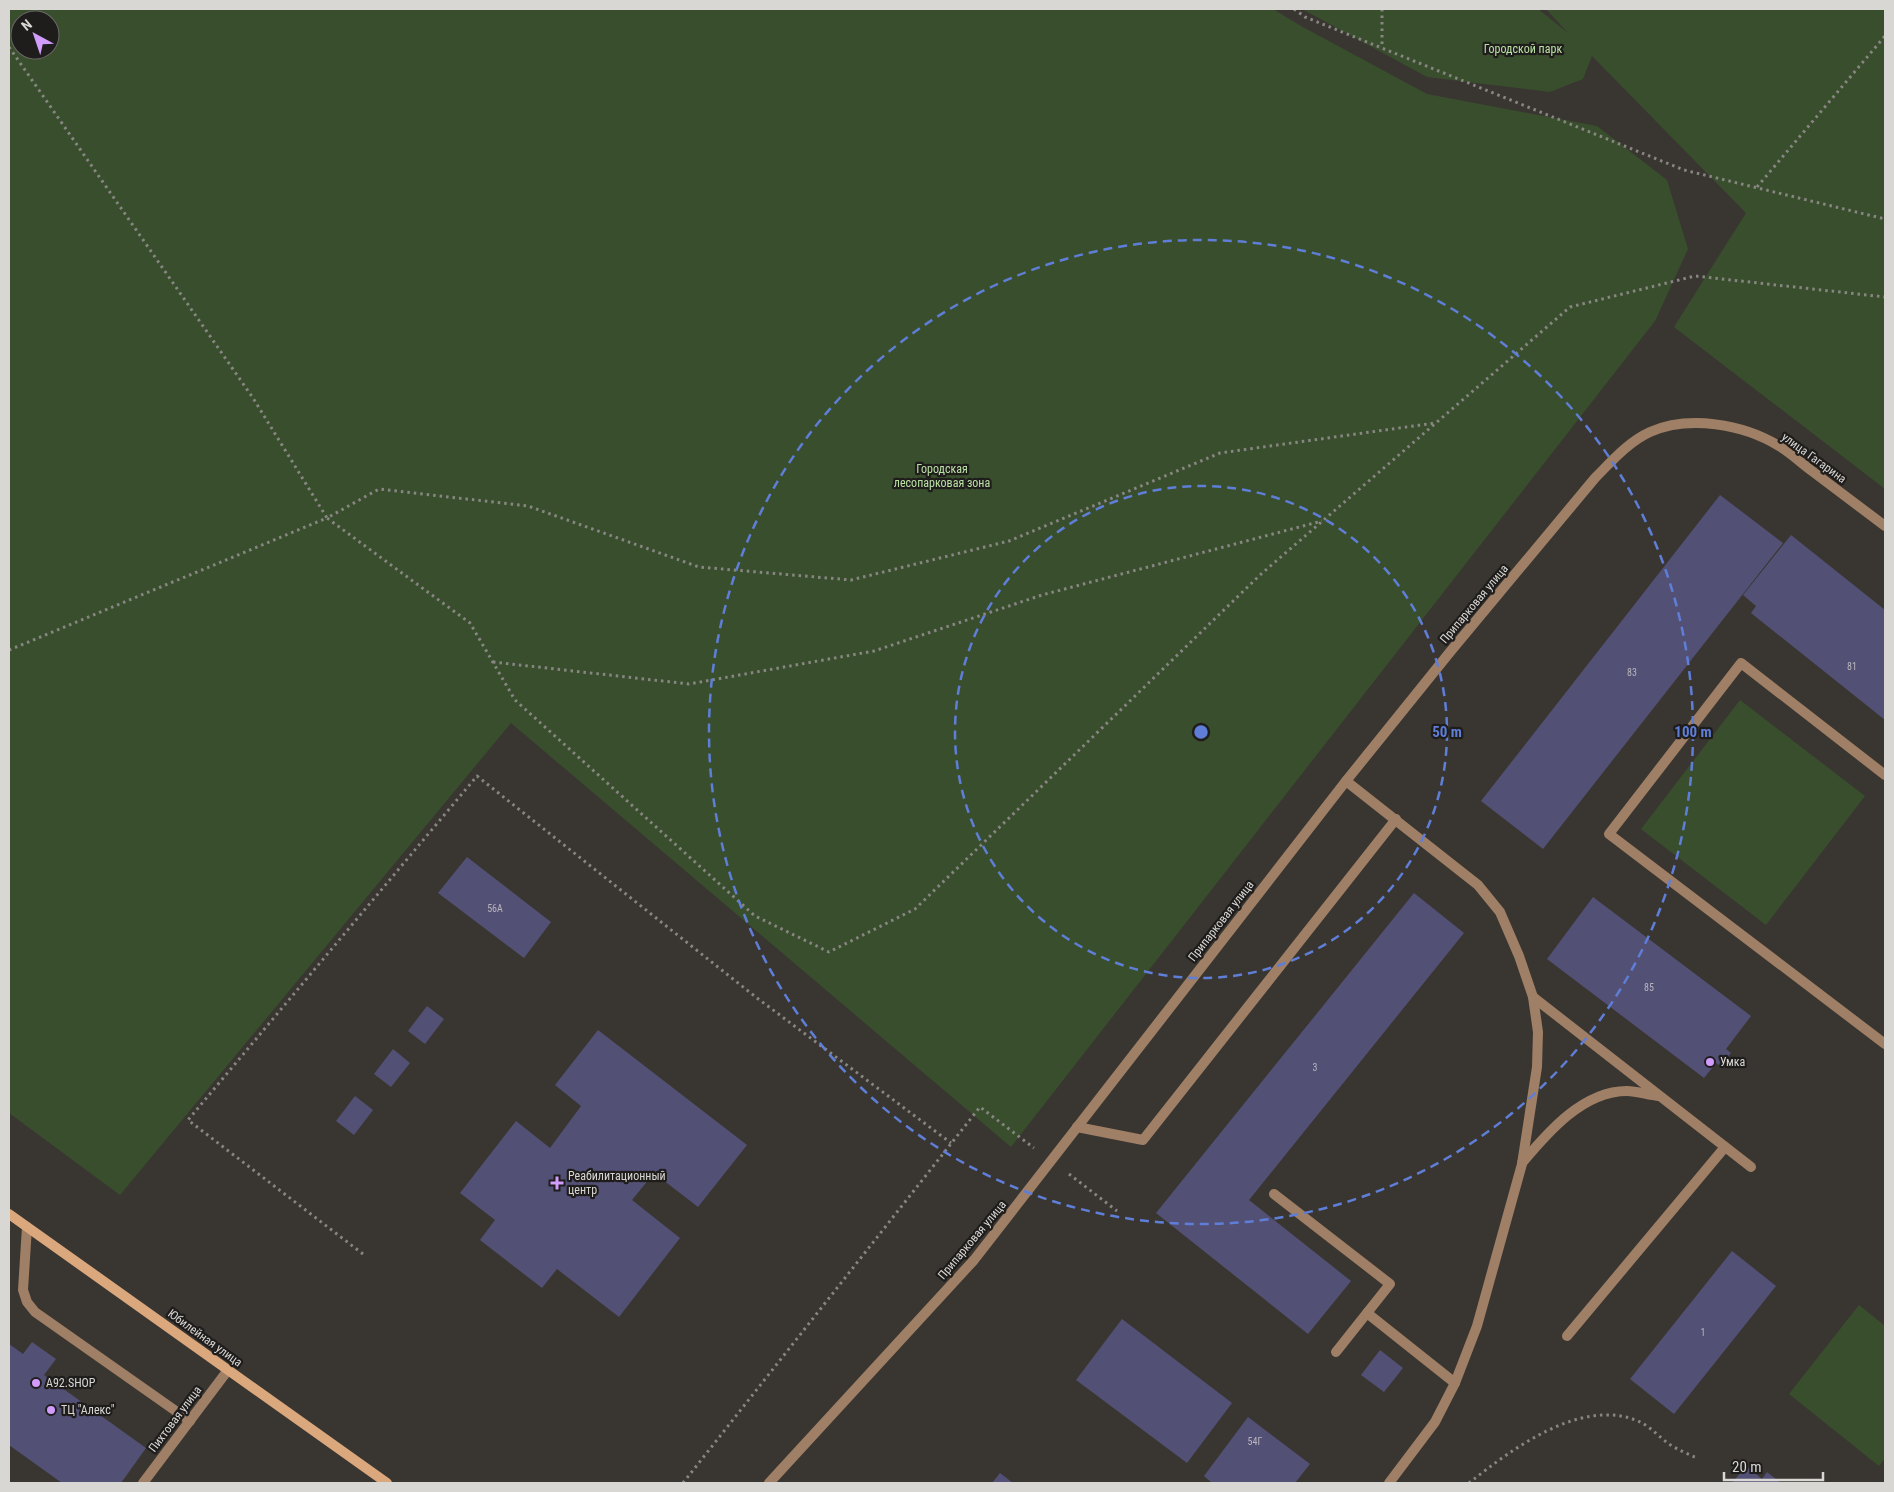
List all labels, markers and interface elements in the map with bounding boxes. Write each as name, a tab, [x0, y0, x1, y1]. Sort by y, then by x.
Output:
north arrow	[10, 10, 60, 60]
text: N	[18, 16, 35, 34]
park label: Городской парк	[1484, 42, 1562, 56]
street label: улица Гагарина	[1779, 430, 1849, 486]
park label: Городская лесопарковая зона	[894, 462, 990, 490]
street label: Припарковая улица	[1437, 562, 1511, 646]
house number: 81	[1847, 661, 1857, 672]
house number: 83	[1627, 667, 1637, 678]
centre of rings	[1192, 723, 1210, 741]
text: 50 m	[1432, 723, 1462, 741]
text: 100 m	[1674, 723, 1712, 741]
street label: Припарковая улица	[1185, 878, 1257, 964]
house number: 56А	[487, 903, 503, 914]
house number: 85	[1644, 982, 1654, 993]
place label: Умка	[1720, 1055, 1745, 1069]
marker: Умка	[1704, 1056, 1716, 1068]
house number: 3	[1313, 1062, 1318, 1073]
place label: Реабилитационный центр	[568, 1169, 666, 1197]
marker: Реабилитационный центр	[550, 1176, 564, 1190]
street label: Припарковая улица	[935, 1198, 1009, 1282]
street label: Юбилейная улица	[165, 1306, 245, 1370]
house number: 1	[1701, 1327, 1705, 1338]
place label: A92.SHOP	[46, 1376, 96, 1390]
marker: A92.SHOP	[30, 1377, 42, 1389]
street label: Пихтовая улица	[146, 1383, 205, 1455]
place label: ТЦ "Алекс"	[61, 1403, 115, 1417]
marker: ТЦ "Алекс"	[45, 1404, 57, 1416]
house number: 54Г	[1248, 1436, 1262, 1447]
scale bar	[1724, 1450, 1823, 1482]
text: 20 m	[1732, 1458, 1762, 1476]

